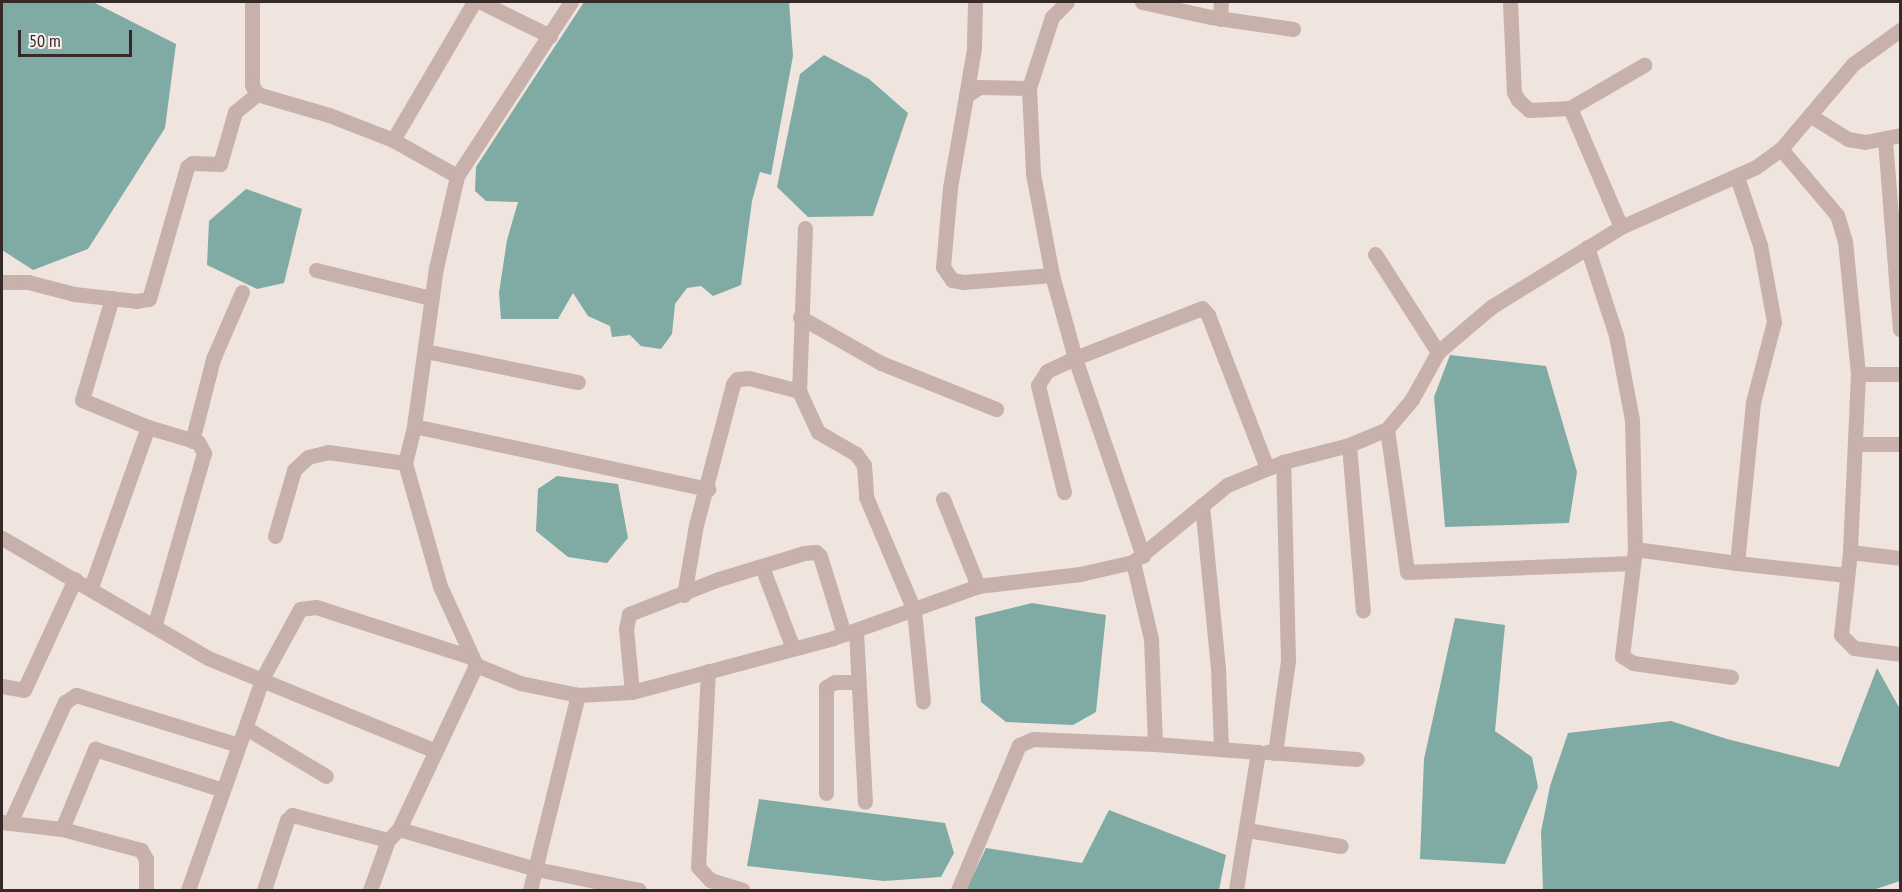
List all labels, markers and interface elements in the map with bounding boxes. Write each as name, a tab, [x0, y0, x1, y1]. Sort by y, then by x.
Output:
scale bar	[21, 18, 135, 56]
text: 50 m	[29, 29, 61, 52]

